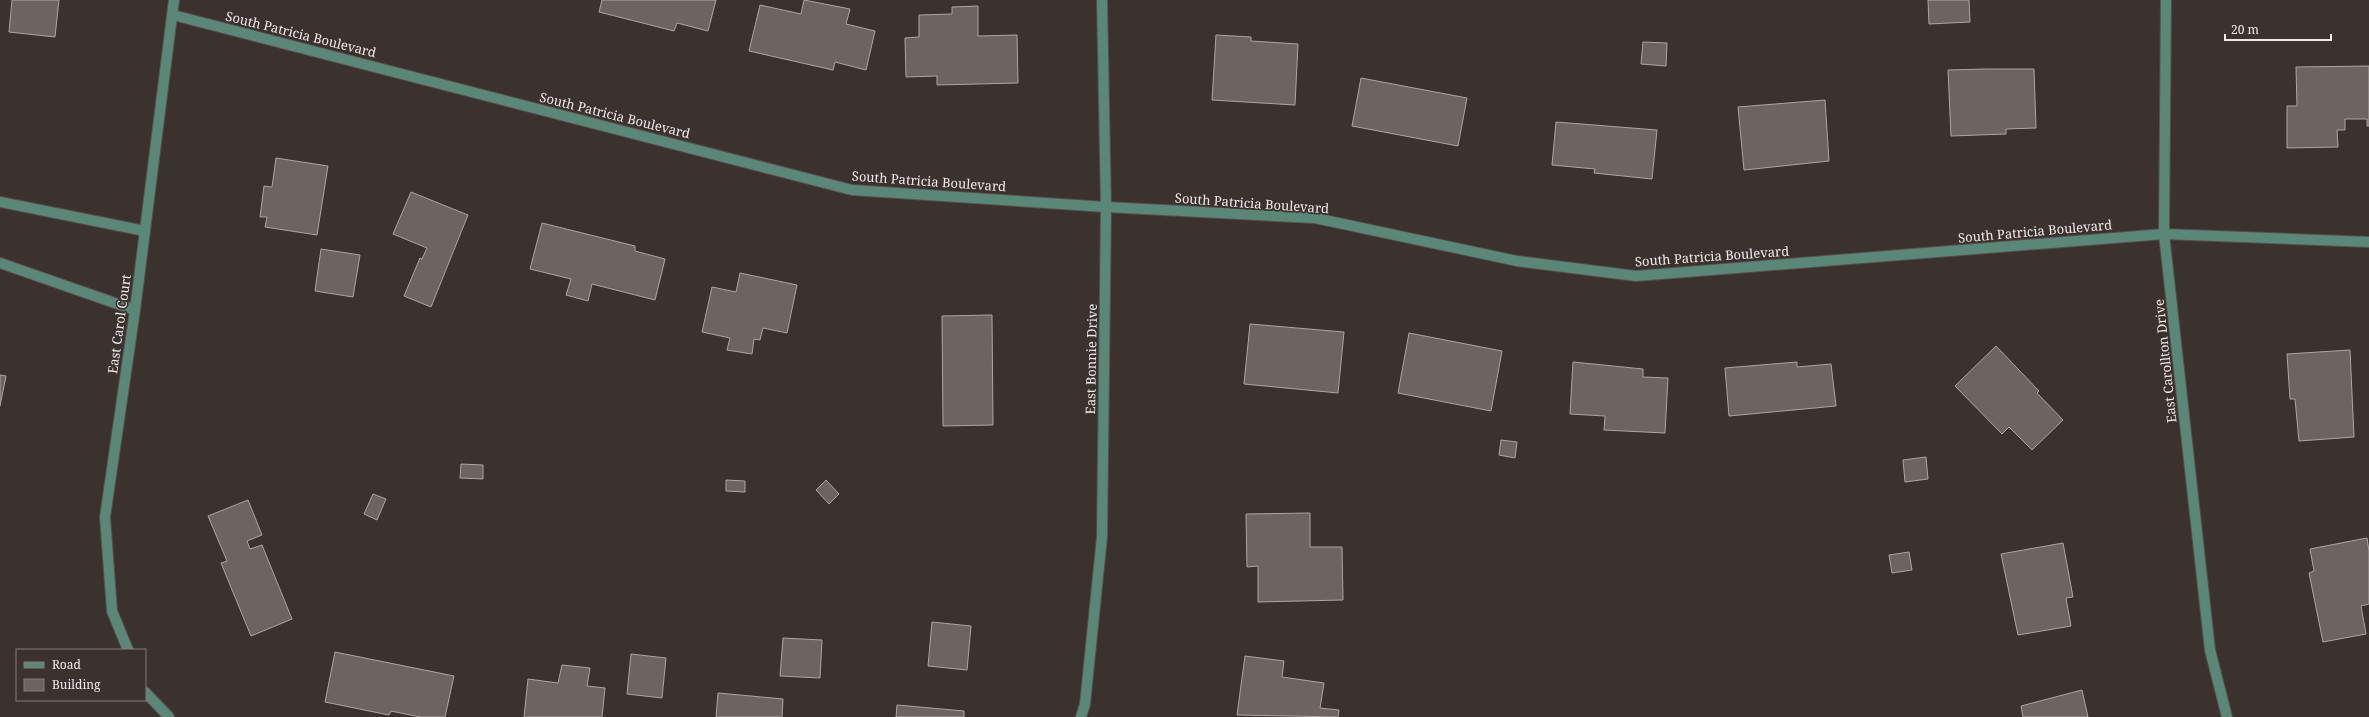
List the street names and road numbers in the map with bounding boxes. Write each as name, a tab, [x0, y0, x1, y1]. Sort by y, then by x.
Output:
street label: South Patricia Boulevard	[224, 7, 378, 61]
street label: South Patricia Boulevard	[538, 88, 692, 142]
street label: South Patricia Boulevard	[851, 167, 1007, 195]
street label: South Patricia Boulevard	[1174, 189, 1330, 217]
street label: South Patricia Boulevard	[1957, 215, 2113, 247]
street label: South Patricia Boulevard	[1634, 242, 1790, 270]
street label: East Carol Court	[103, 273, 135, 375]
street label: East Carollton Drive	[2150, 298, 2180, 424]
street label: East Bonnie Drive	[1081, 303, 1101, 415]

